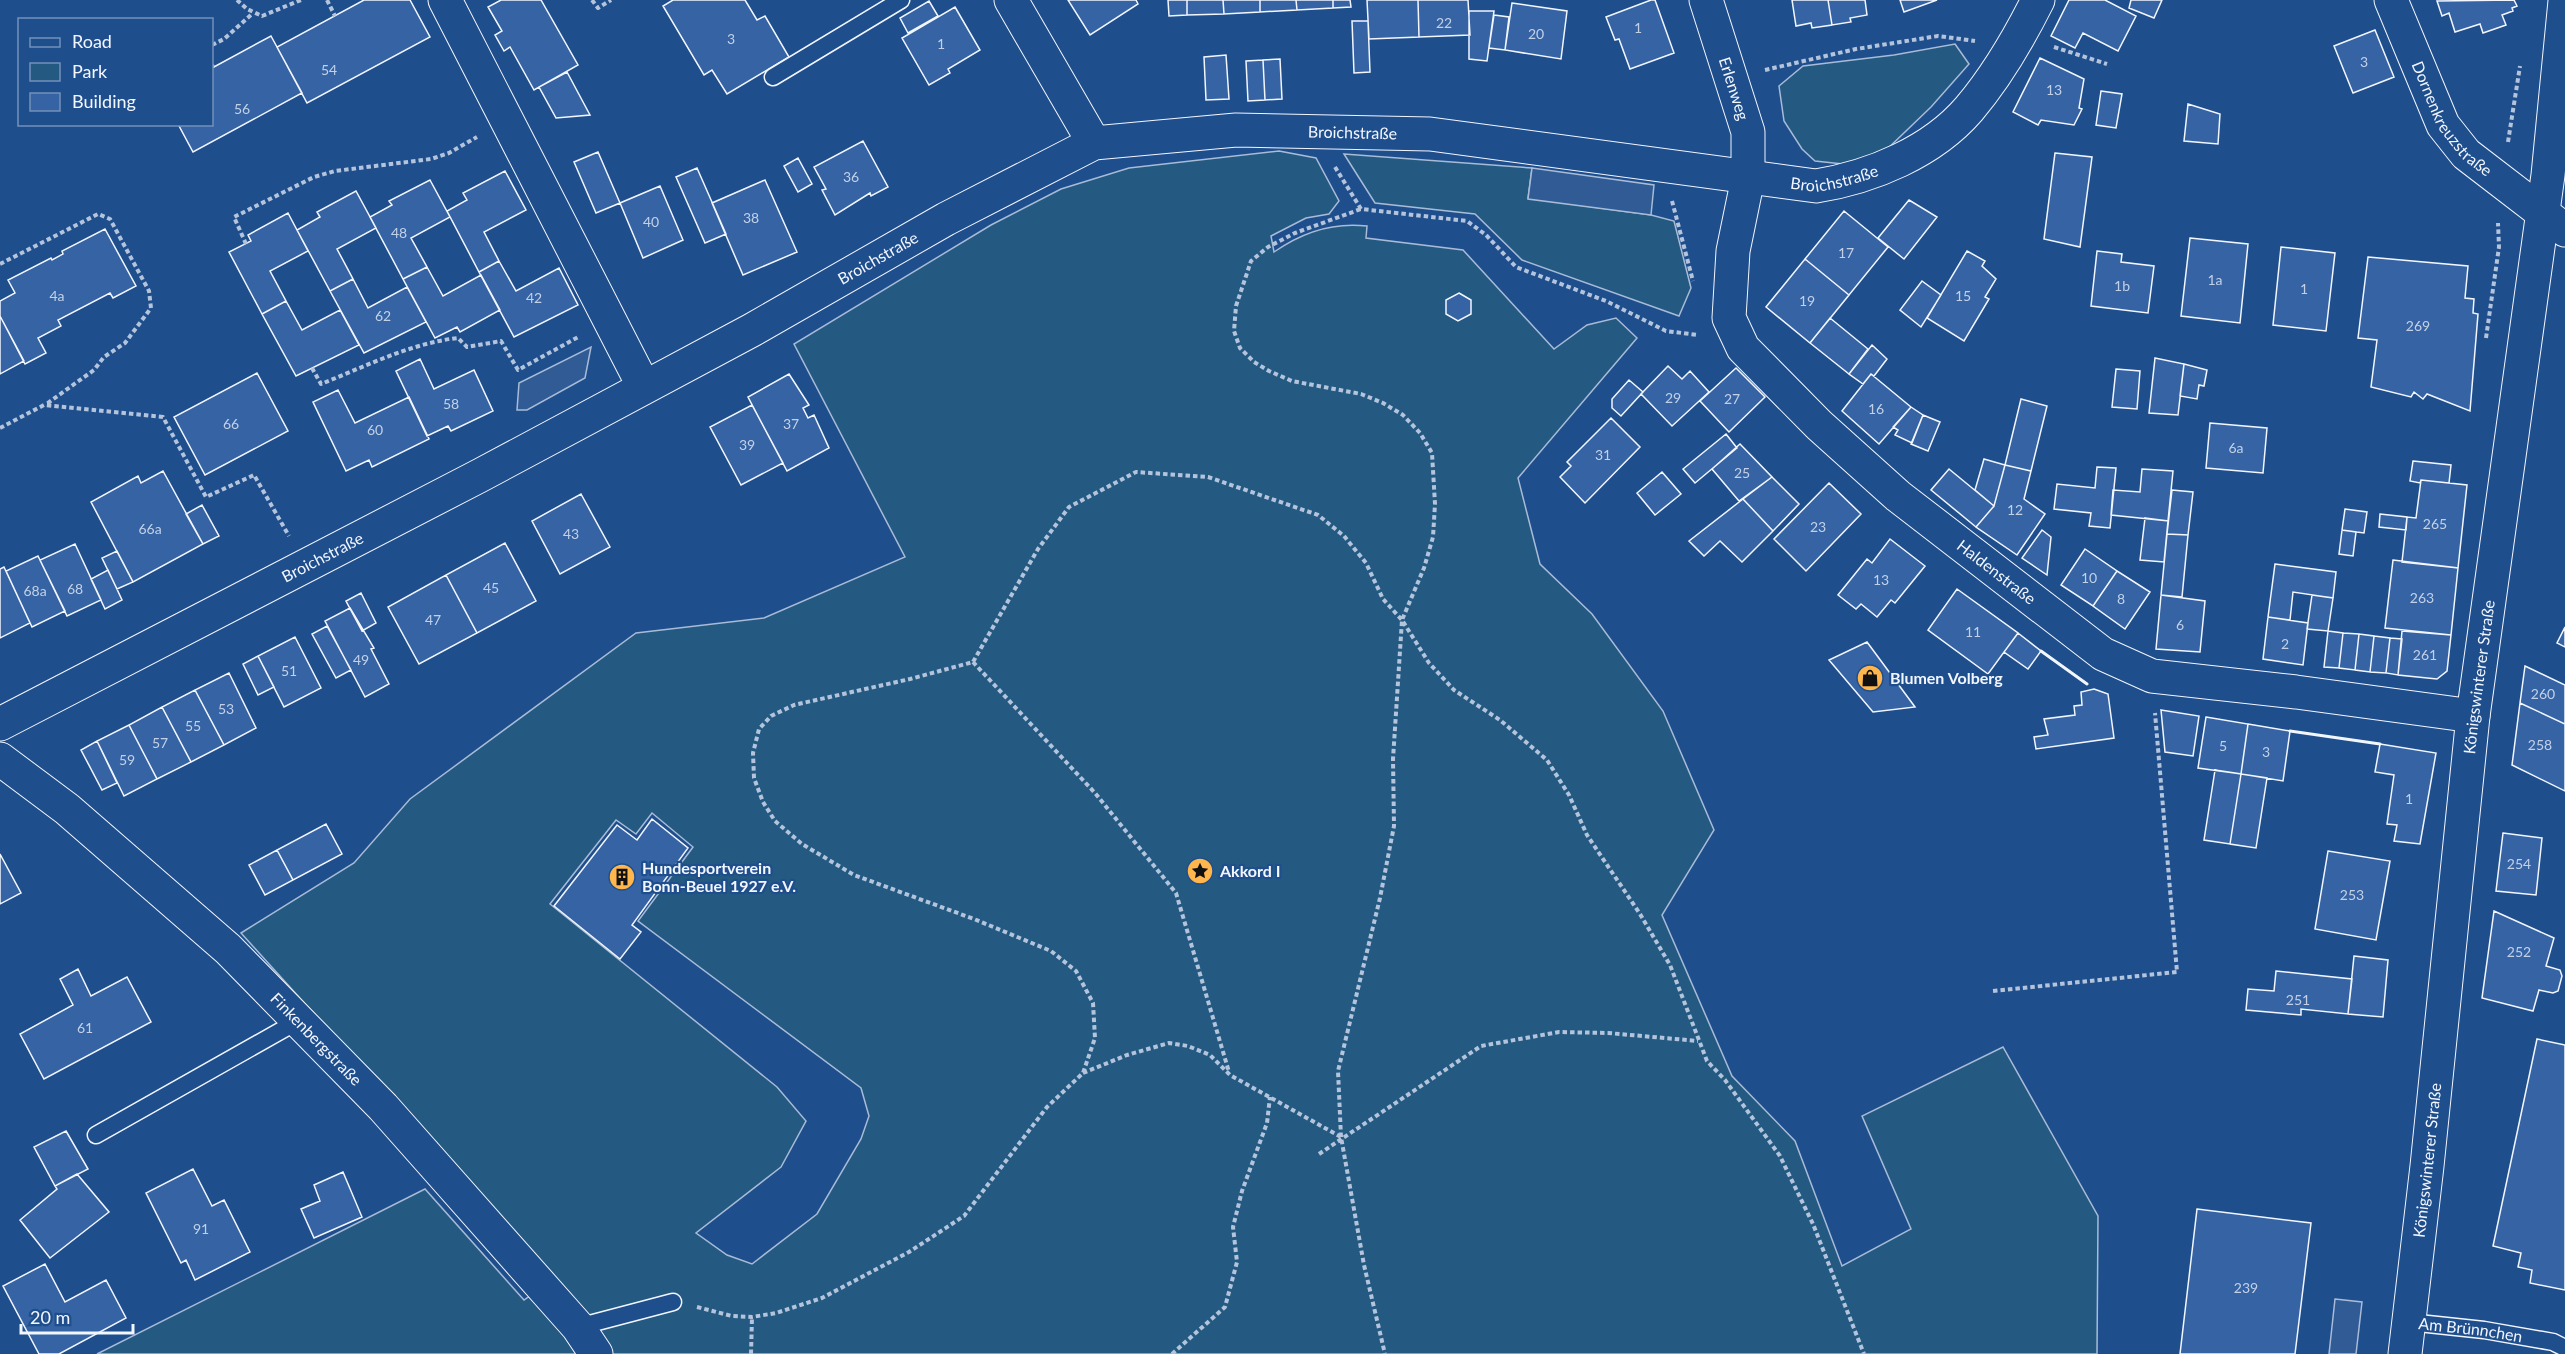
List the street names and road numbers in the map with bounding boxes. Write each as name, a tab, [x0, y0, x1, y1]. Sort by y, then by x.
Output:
street label: Erlenweg	[1716, 55, 1754, 122]
street label: Dornenkreuzstraße	[2408, 58, 2496, 180]
street label: Broichstraße	[1308, 121, 1397, 142]
street label: Broichstraße	[1789, 160, 1880, 195]
street label: Broichstraße	[834, 227, 921, 288]
street label: Broichstraße	[278, 528, 366, 586]
street label: Haldenstraße	[1954, 535, 2040, 608]
street label: Königswinterer Straße	[2459, 599, 2498, 755]
street label: Finkenbergstraße	[267, 988, 366, 1089]
street label: Königswinterer Straße	[2409, 1082, 2444, 1239]
street label: Am Brünnchen	[2418, 1313, 2524, 1346]

